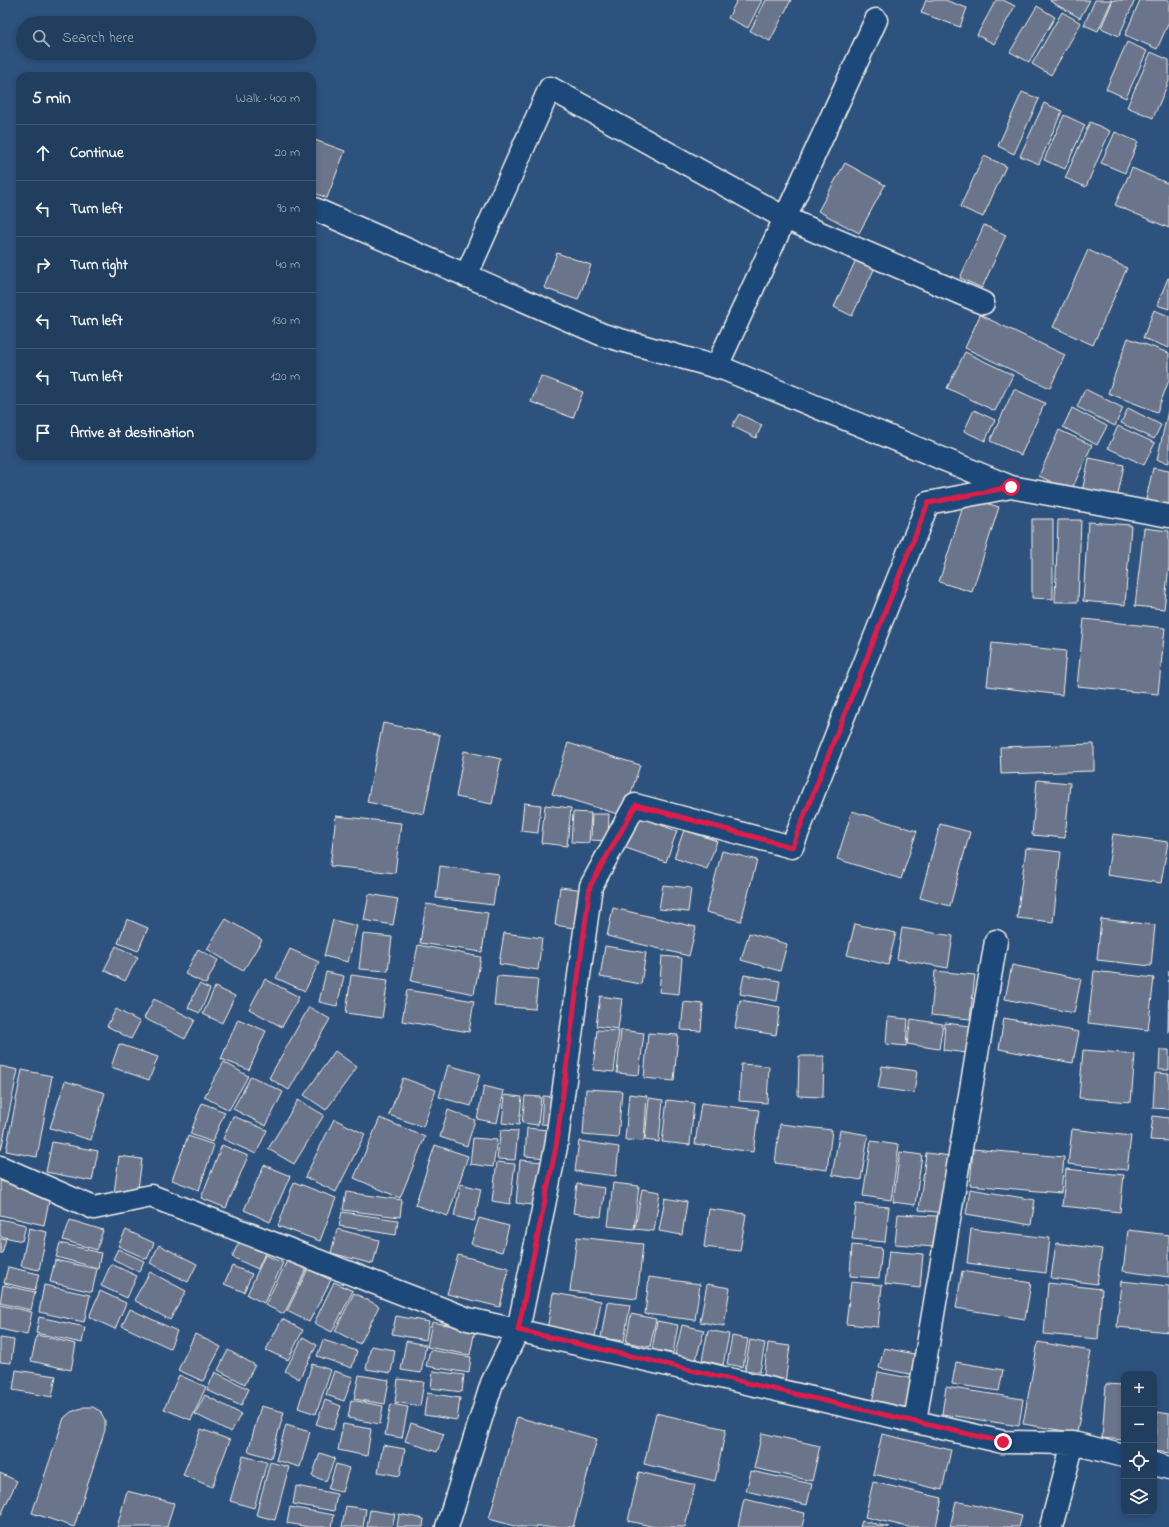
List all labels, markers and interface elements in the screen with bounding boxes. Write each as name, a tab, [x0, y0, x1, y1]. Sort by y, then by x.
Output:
search box	[16, 16, 316, 60]
icon: search	[30, 27, 52, 49]
text: Search here	[62, 27, 134, 49]
text: 5 min	[32, 86, 71, 111]
text: Walk · 400 m	[236, 89, 300, 108]
icon: ahead	[32, 142, 54, 164]
text: Continue	[70, 142, 124, 164]
text: 20 m	[275, 143, 300, 162]
icon: left	[32, 198, 54, 220]
text: Turn left	[70, 198, 123, 220]
text: 90 m	[277, 199, 300, 218]
icon: right	[32, 254, 54, 276]
text: Turn right	[70, 254, 128, 276]
text: 40 m	[276, 255, 300, 274]
icon: left	[32, 310, 54, 332]
text: Turn left	[70, 310, 123, 332]
text: 130 m	[272, 311, 300, 330]
icon: left	[32, 366, 54, 388]
text: Turn left	[70, 366, 123, 388]
text: 120 m	[270, 367, 300, 386]
icon: arrive	[32, 422, 54, 444]
text: Arrive at destination	[70, 422, 194, 444]
route start	[1002, 478, 1020, 496]
map controls	[1121, 1371, 1157, 1515]
button: +	[1121, 1371, 1157, 1407]
button: −	[1121, 1407, 1157, 1443]
route end	[994, 1433, 1012, 1451]
button: locate	[1121, 1443, 1157, 1479]
button: layers	[1121, 1479, 1157, 1515]

